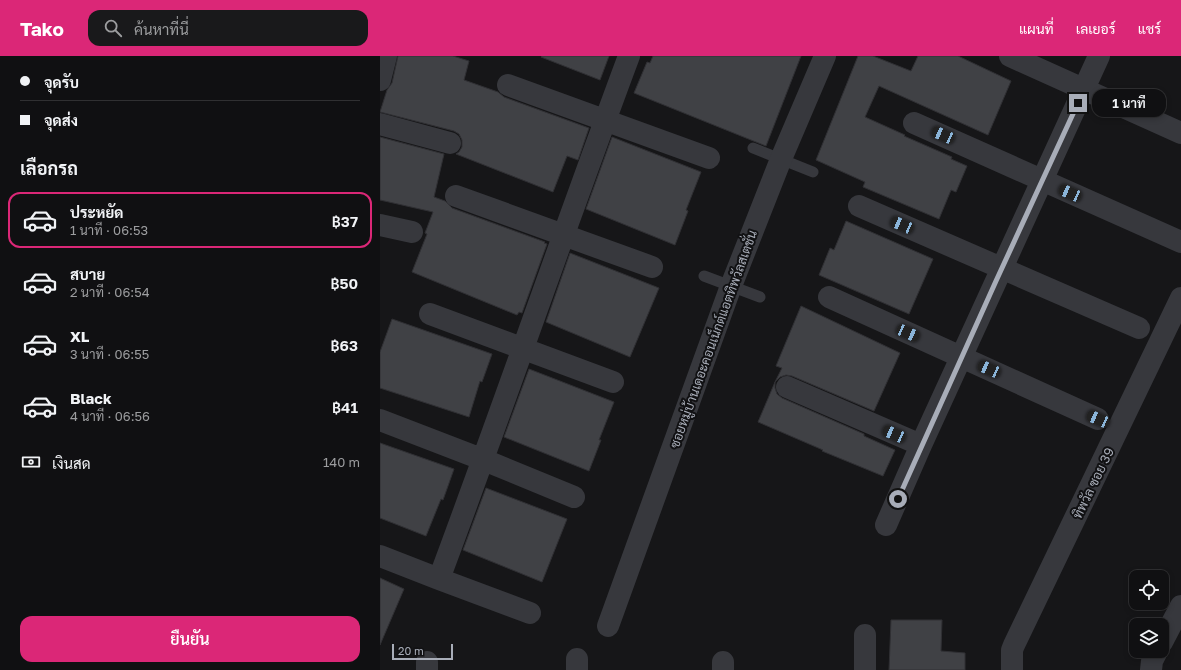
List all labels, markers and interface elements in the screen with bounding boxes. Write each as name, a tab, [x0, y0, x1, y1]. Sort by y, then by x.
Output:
search box	[88, 10, 368, 46]
text: Tako	[20, 17, 64, 40]
icon: search	[102, 17, 124, 39]
text: ค้นหาที่นี่	[134, 20, 189, 38]
text: แผนที่	[1019, 20, 1054, 37]
text: เลเยอร์	[1076, 20, 1116, 37]
text: แชร์	[1138, 20, 1161, 37]
text: จุดรับ	[44, 73, 79, 91]
callout: 1 นาที	[1092, 89, 1166, 117]
route end	[1069, 94, 1087, 112]
text: 1 นาที	[1112, 95, 1146, 111]
text: จุดส่ง	[44, 111, 78, 129]
car	[930, 125, 956, 145]
text: เลือกรถ	[20, 157, 78, 179]
car	[1057, 183, 1083, 203]
icon: car	[22, 202, 58, 238]
text: ประหยัด	[70, 203, 123, 221]
text: ฿37	[332, 212, 358, 230]
car	[889, 215, 915, 235]
text: 1 นาที · 06:53	[70, 222, 148, 238]
street label: ซอยหมู่บ้านเดอะคอนเน็กต์แอตทิพวัลสเตชั่น	[663, 227, 762, 451]
icon: car	[22, 264, 58, 300]
text: สบาย	[70, 265, 105, 283]
text: ฿50	[330, 274, 358, 292]
text: 2 นาที · 06:54	[70, 284, 150, 300]
car	[895, 323, 921, 343]
icon: car	[22, 326, 58, 362]
text: XL	[70, 327, 89, 345]
text: ฿63	[331, 336, 358, 354]
text: 3 นาที · 06:55	[70, 346, 149, 362]
car	[976, 359, 1002, 379]
icon: car	[22, 388, 58, 424]
text: Black	[70, 389, 112, 407]
text: ฿41	[332, 398, 358, 416]
text: 4 นาที · 06:56	[70, 408, 150, 424]
car	[1085, 409, 1111, 429]
car	[881, 424, 907, 444]
street label: ทิพวัล ซอย 39	[1069, 445, 1117, 521]
icon: cash	[20, 451, 42, 473]
text: เงินสด	[52, 454, 91, 472]
text: 140 m	[323, 454, 360, 470]
route start	[889, 490, 907, 508]
map controls	[1129, 570, 1169, 658]
button: locate	[1129, 570, 1169, 610]
button: ยืนยัน	[20, 616, 360, 662]
button: layers	[1129, 618, 1169, 658]
scale bar	[392, 642, 453, 661]
text: 20 m	[398, 644, 424, 657]

